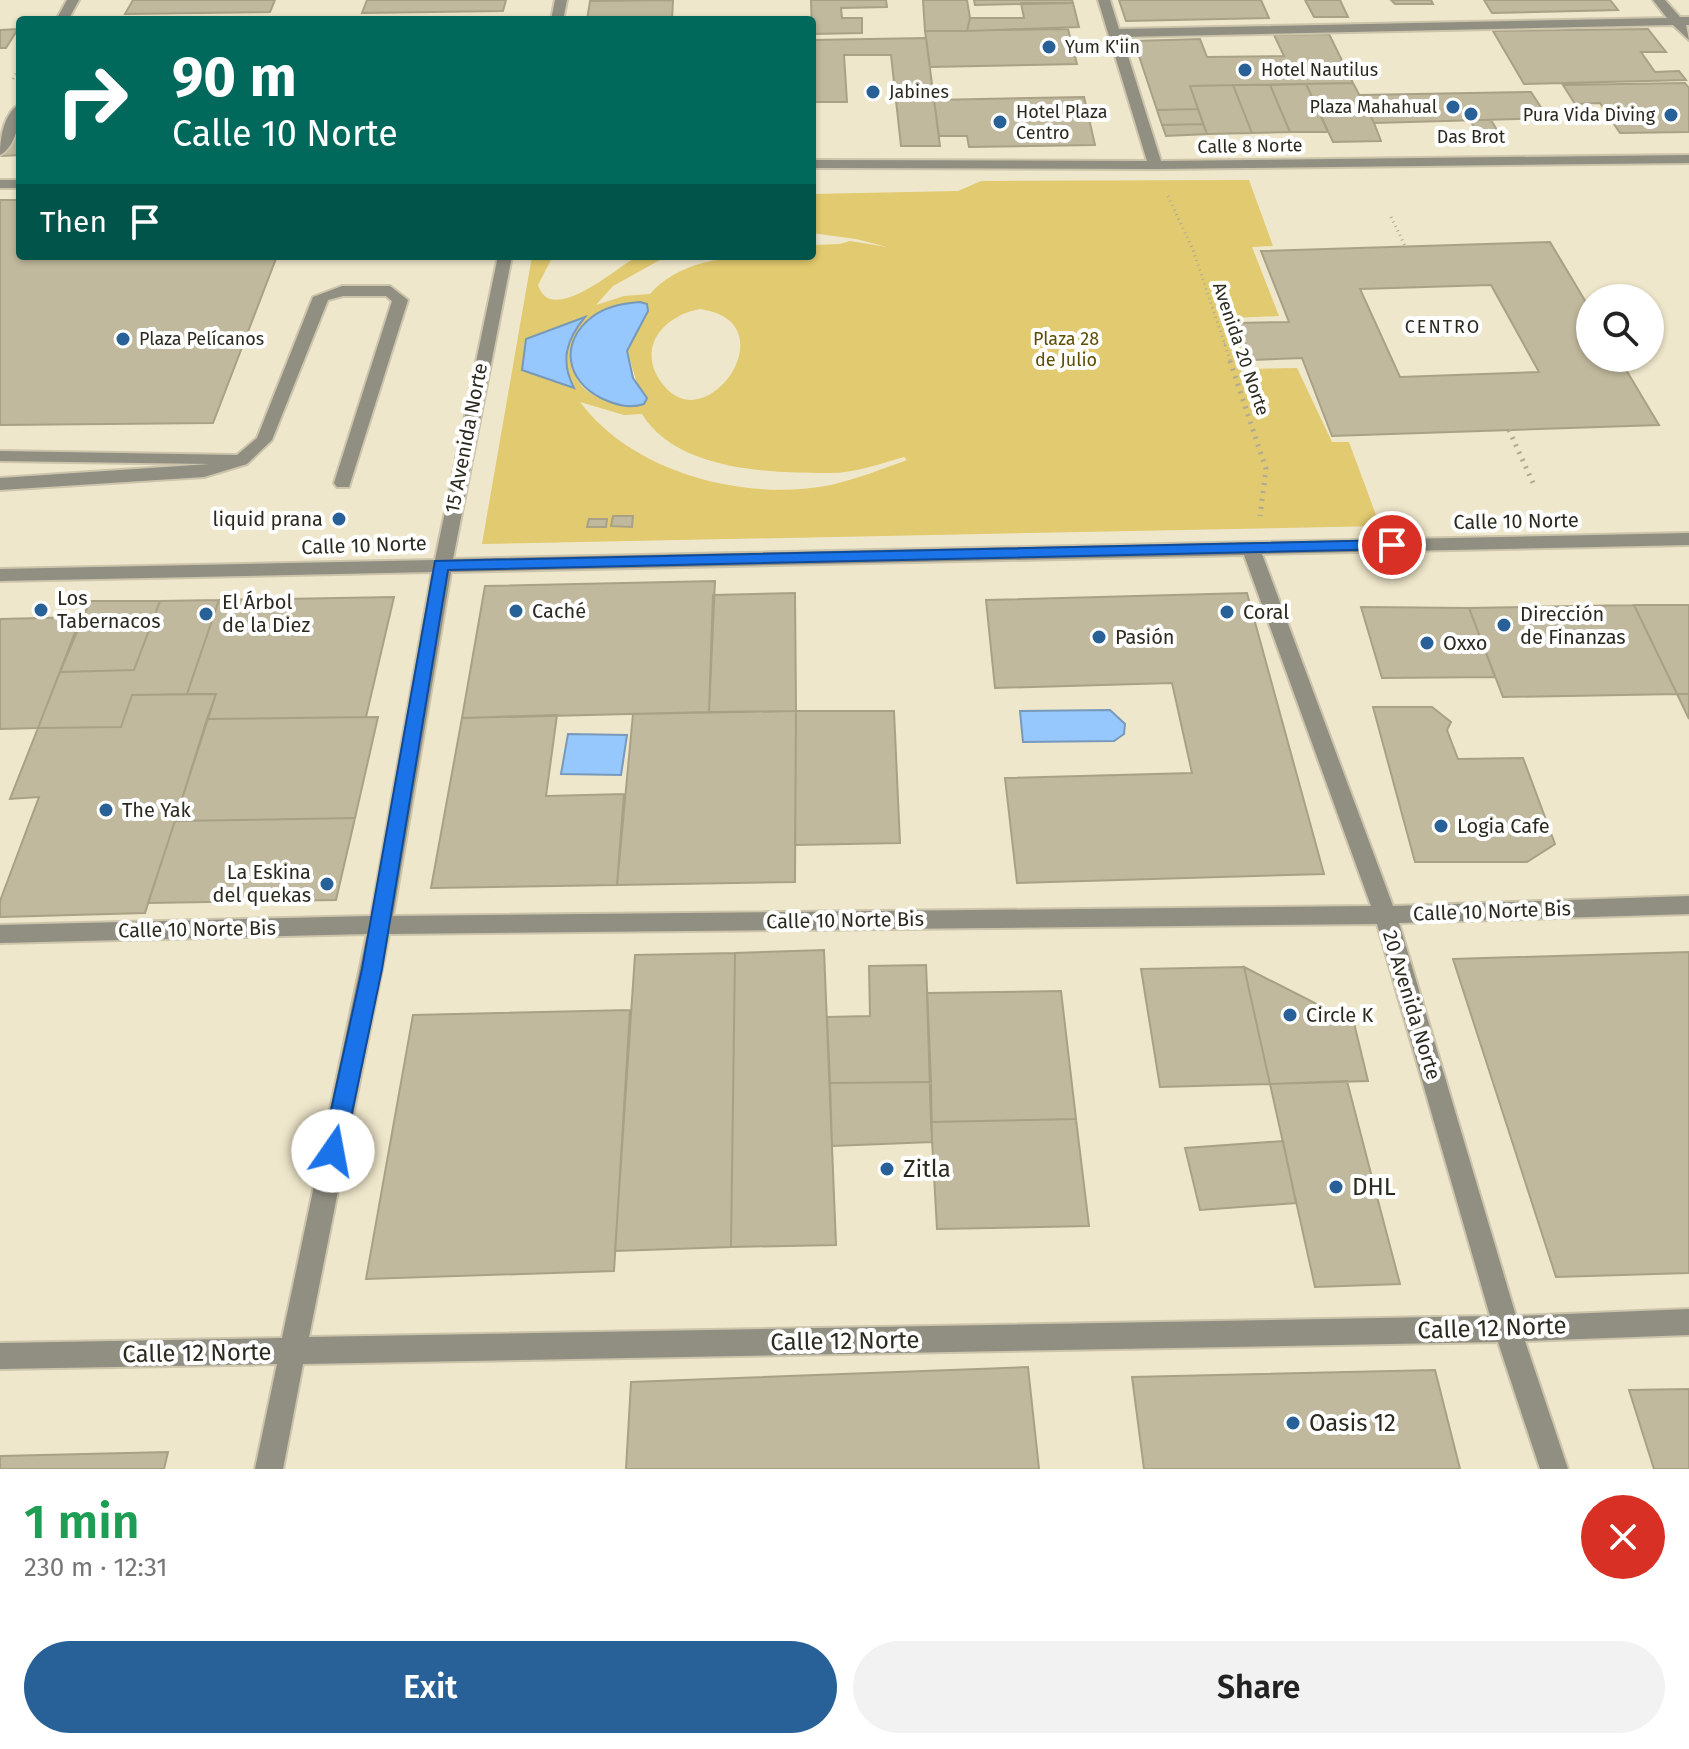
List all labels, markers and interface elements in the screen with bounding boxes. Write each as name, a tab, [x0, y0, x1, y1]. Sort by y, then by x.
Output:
place label: Yum K'iin	[1065, 36, 1140, 58]
marker: Yum K'iin	[1040, 38, 1058, 56]
text: 90 m	[172, 44, 297, 111]
icon: right	[40, 48, 144, 152]
place label: Hotel Nautilus	[1261, 59, 1378, 81]
marker: Hotel Nautilus	[1236, 61, 1254, 79]
place label: Jabines	[889, 81, 949, 103]
marker: Jabines	[864, 83, 882, 101]
place label: Plaza Mahahual	[1310, 96, 1437, 118]
marker: Plaza Mahahual	[1444, 98, 1462, 116]
place label: Hotel Plaza Centro	[1016, 101, 1107, 144]
place label: Pura Vida Diving	[1523, 104, 1656, 126]
marker: Das Brot	[1462, 105, 1480, 123]
marker: Pura Vida Diving	[1662, 106, 1680, 124]
text: Calle 10 Norte	[172, 112, 398, 156]
marker: Hotel Plaza Centro	[991, 113, 1009, 131]
place label: Das Brot	[1437, 126, 1506, 148]
street label: Calle 8 Norte	[1197, 134, 1303, 158]
icon: arrive	[123, 200, 167, 244]
text: Then	[40, 204, 107, 240]
street label: Avenida 20 Norte	[1208, 280, 1274, 418]
map controls	[1576, 284, 1664, 372]
button: search	[1576, 284, 1664, 372]
district label: CENTRO	[1405, 316, 1481, 338]
place label: Plaza Pelícanos	[139, 328, 264, 350]
park label: Plaza 28 de Julio	[1033, 328, 1099, 371]
marker: Plaza Pelícanos	[114, 330, 132, 348]
street label: 15 Avenida Norte	[440, 361, 492, 515]
place label: liquid prana	[213, 507, 323, 531]
street label: Calle 10 Norte	[1453, 508, 1579, 534]
marker: liquid prana	[330, 510, 348, 528]
pin	[1358, 511, 1426, 579]
icon: arrive	[1370, 523, 1414, 567]
street label: Calle 10 Norte	[301, 531, 427, 559]
place label: Los Tabernacos	[57, 586, 161, 633]
place label: El Árbol de la Diez	[222, 590, 310, 637]
place label: Caché	[532, 599, 586, 623]
place label: Coral	[1243, 600, 1289, 624]
marker: Los Tabernacos	[32, 601, 50, 619]
marker: Caché	[507, 602, 525, 620]
place label: Dirección de Finanzas	[1520, 602, 1626, 649]
marker: Coral	[1218, 603, 1236, 621]
marker: El Árbol de la Diez	[197, 605, 215, 623]
marker: Dirección de Finanzas	[1495, 616, 1513, 634]
place label: Pasión	[1115, 625, 1175, 649]
marker: Pasión	[1090, 628, 1108, 646]
place label: Oxxo	[1443, 631, 1488, 655]
marker: Oxxo	[1418, 634, 1436, 652]
place label: The Yak	[122, 798, 192, 822]
marker: The Yak	[97, 801, 115, 819]
place label: Logia Cafe	[1457, 814, 1550, 838]
marker: Logia Cafe	[1432, 817, 1450, 835]
place label: La Eskina del quekas	[213, 860, 311, 907]
marker: La Eskina del quekas	[318, 875, 336, 893]
street label: Calle 10 Norte Bis	[1413, 896, 1571, 926]
street label: Calle 10 Norte Bis	[766, 907, 924, 933]
street label: Calle 10 Norte Bis	[118, 916, 276, 942]
street label: 20 Avenida Norte	[1378, 927, 1446, 1083]
place label: Circle K	[1306, 1003, 1373, 1027]
marker: Circle K	[1281, 1006, 1299, 1024]
position arrow	[291, 1109, 375, 1193]
place label: Zitla	[903, 1155, 951, 1183]
marker: Zitla	[878, 1160, 896, 1178]
place label: DHL	[1352, 1173, 1396, 1201]
marker: DHL	[1327, 1178, 1345, 1196]
street label: Calle 12 Norte	[1417, 1311, 1567, 1345]
street label: Calle 12 Norte	[770, 1326, 920, 1356]
street label: Calle 12 Norte	[122, 1338, 272, 1368]
place label: Oasis 12	[1309, 1409, 1396, 1437]
marker: Oasis 12	[1284, 1414, 1302, 1432]
text: 1 min	[24, 1493, 140, 1551]
button: close	[1581, 1495, 1665, 1579]
text: 230 m · 12:31	[24, 1552, 168, 1583]
button: Exit	[24, 1641, 837, 1733]
button: Share	[853, 1641, 1665, 1733]

